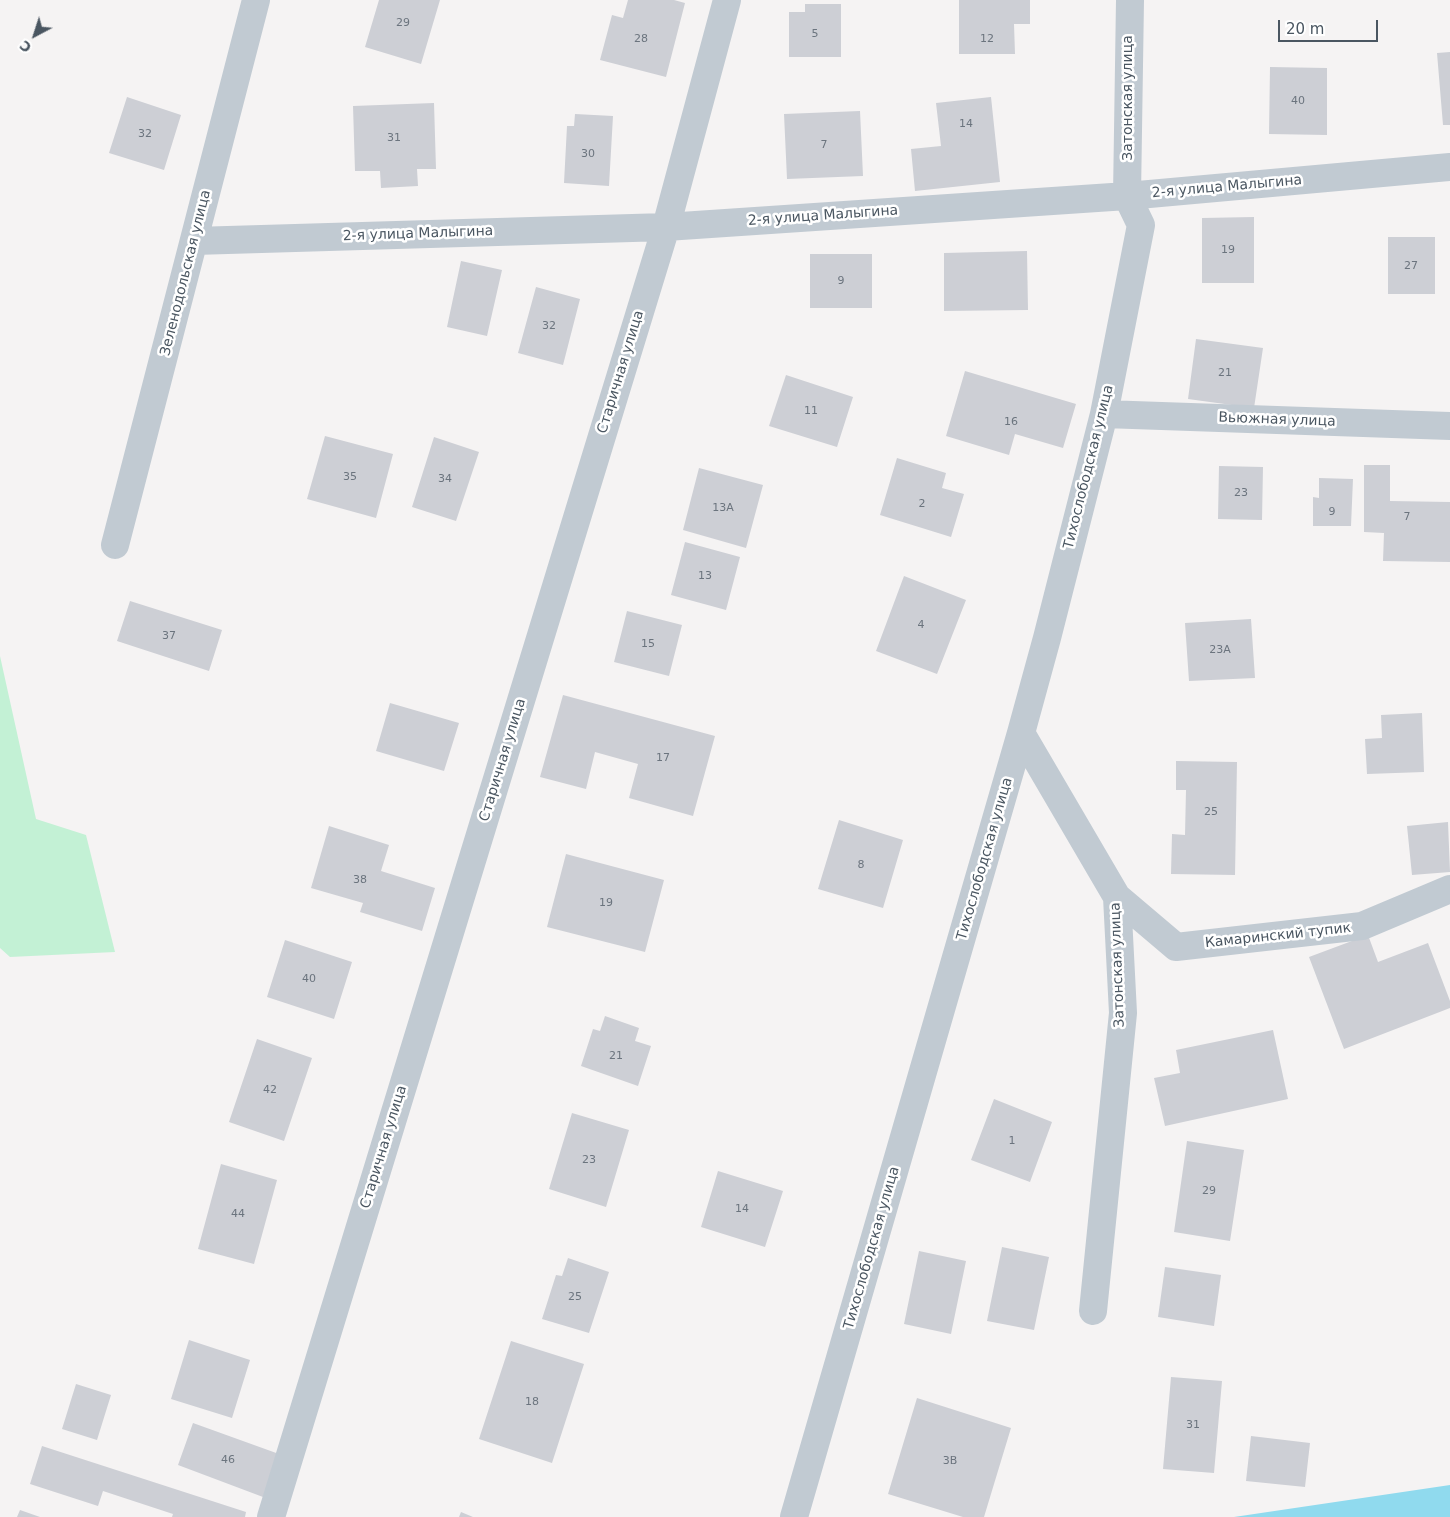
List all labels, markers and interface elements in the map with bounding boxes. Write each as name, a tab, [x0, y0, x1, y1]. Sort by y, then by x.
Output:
north arrow	[10, 10, 60, 60]
scale bar	[1280, 10, 1380, 42]
house number: 29	[396, 16, 410, 30]
text: 20 m	[1286, 20, 1324, 38]
house number: 5	[812, 27, 818, 41]
house number: 28	[634, 32, 648, 46]
house number: 12	[980, 32, 994, 46]
street label: Затонская улица	[1120, 35, 1136, 161]
text: С	[16, 37, 34, 56]
house number: 40	[1291, 94, 1305, 108]
house number: 14	[959, 117, 973, 131]
house number: 32	[138, 127, 152, 141]
house number: 31	[387, 131, 401, 145]
house number: 7	[821, 138, 827, 152]
house number: 30	[581, 147, 595, 161]
street label: 2-я улица Малыгина	[1151, 172, 1303, 202]
street label: Зеленодольская улица	[157, 188, 215, 358]
street label: 2-я улица Малыгина	[747, 202, 899, 230]
street label: 2-я улица Малыгина	[342, 223, 494, 245]
house number: 19	[1221, 243, 1235, 257]
house number: 27	[1404, 259, 1418, 273]
house number: 9	[838, 274, 844, 288]
street label: Старичная улица	[594, 308, 648, 436]
house number: 32	[542, 319, 556, 333]
house number: 21	[1218, 366, 1232, 380]
street label: Тихослободская улица	[1060, 383, 1118, 551]
house number: 11	[804, 404, 818, 418]
street label: Вьюжная улица	[1218, 410, 1336, 430]
house number: 16	[1004, 415, 1018, 429]
house number: 35	[343, 470, 357, 484]
house number: 34	[438, 472, 452, 486]
house number: 23	[1234, 486, 1248, 500]
house number: 2	[919, 497, 925, 511]
house number: 13А	[712, 501, 734, 515]
house number: 9	[1329, 505, 1335, 519]
house number: 7	[1404, 510, 1410, 524]
house number: 13	[698, 569, 712, 583]
house number: 4	[918, 618, 924, 632]
house number: 37	[162, 629, 176, 643]
house number: 15	[641, 637, 655, 651]
house number: 23А	[1209, 643, 1231, 657]
street label: Старичная улица	[476, 696, 530, 824]
house number: 17	[656, 751, 670, 765]
street label: Тихослободская улица	[954, 776, 1016, 942]
house number: 25	[1204, 805, 1218, 819]
house number: 8	[858, 858, 864, 872]
house number: 38	[353, 873, 367, 887]
house number: 19	[599, 896, 613, 910]
street label: Затонская улица	[1107, 902, 1129, 1028]
street label: Камаринский тупик	[1204, 920, 1352, 952]
house number: 40	[302, 972, 316, 986]
house number: 21	[609, 1049, 623, 1063]
house number: 42	[263, 1083, 277, 1097]
street label: Старичная улица	[357, 1083, 411, 1211]
house number: 1	[1009, 1134, 1015, 1148]
house number: 23	[582, 1153, 596, 1167]
street label: Тихослободская улица	[841, 1165, 903, 1331]
house number: 29	[1202, 1184, 1216, 1198]
house number: 14	[735, 1202, 749, 1216]
house number: 44	[231, 1207, 245, 1221]
house number: 25	[568, 1290, 582, 1304]
house number: 18	[525, 1395, 539, 1409]
house number: 31	[1186, 1418, 1200, 1432]
house number: 46	[221, 1453, 235, 1467]
house number: 3В	[943, 1454, 957, 1468]

